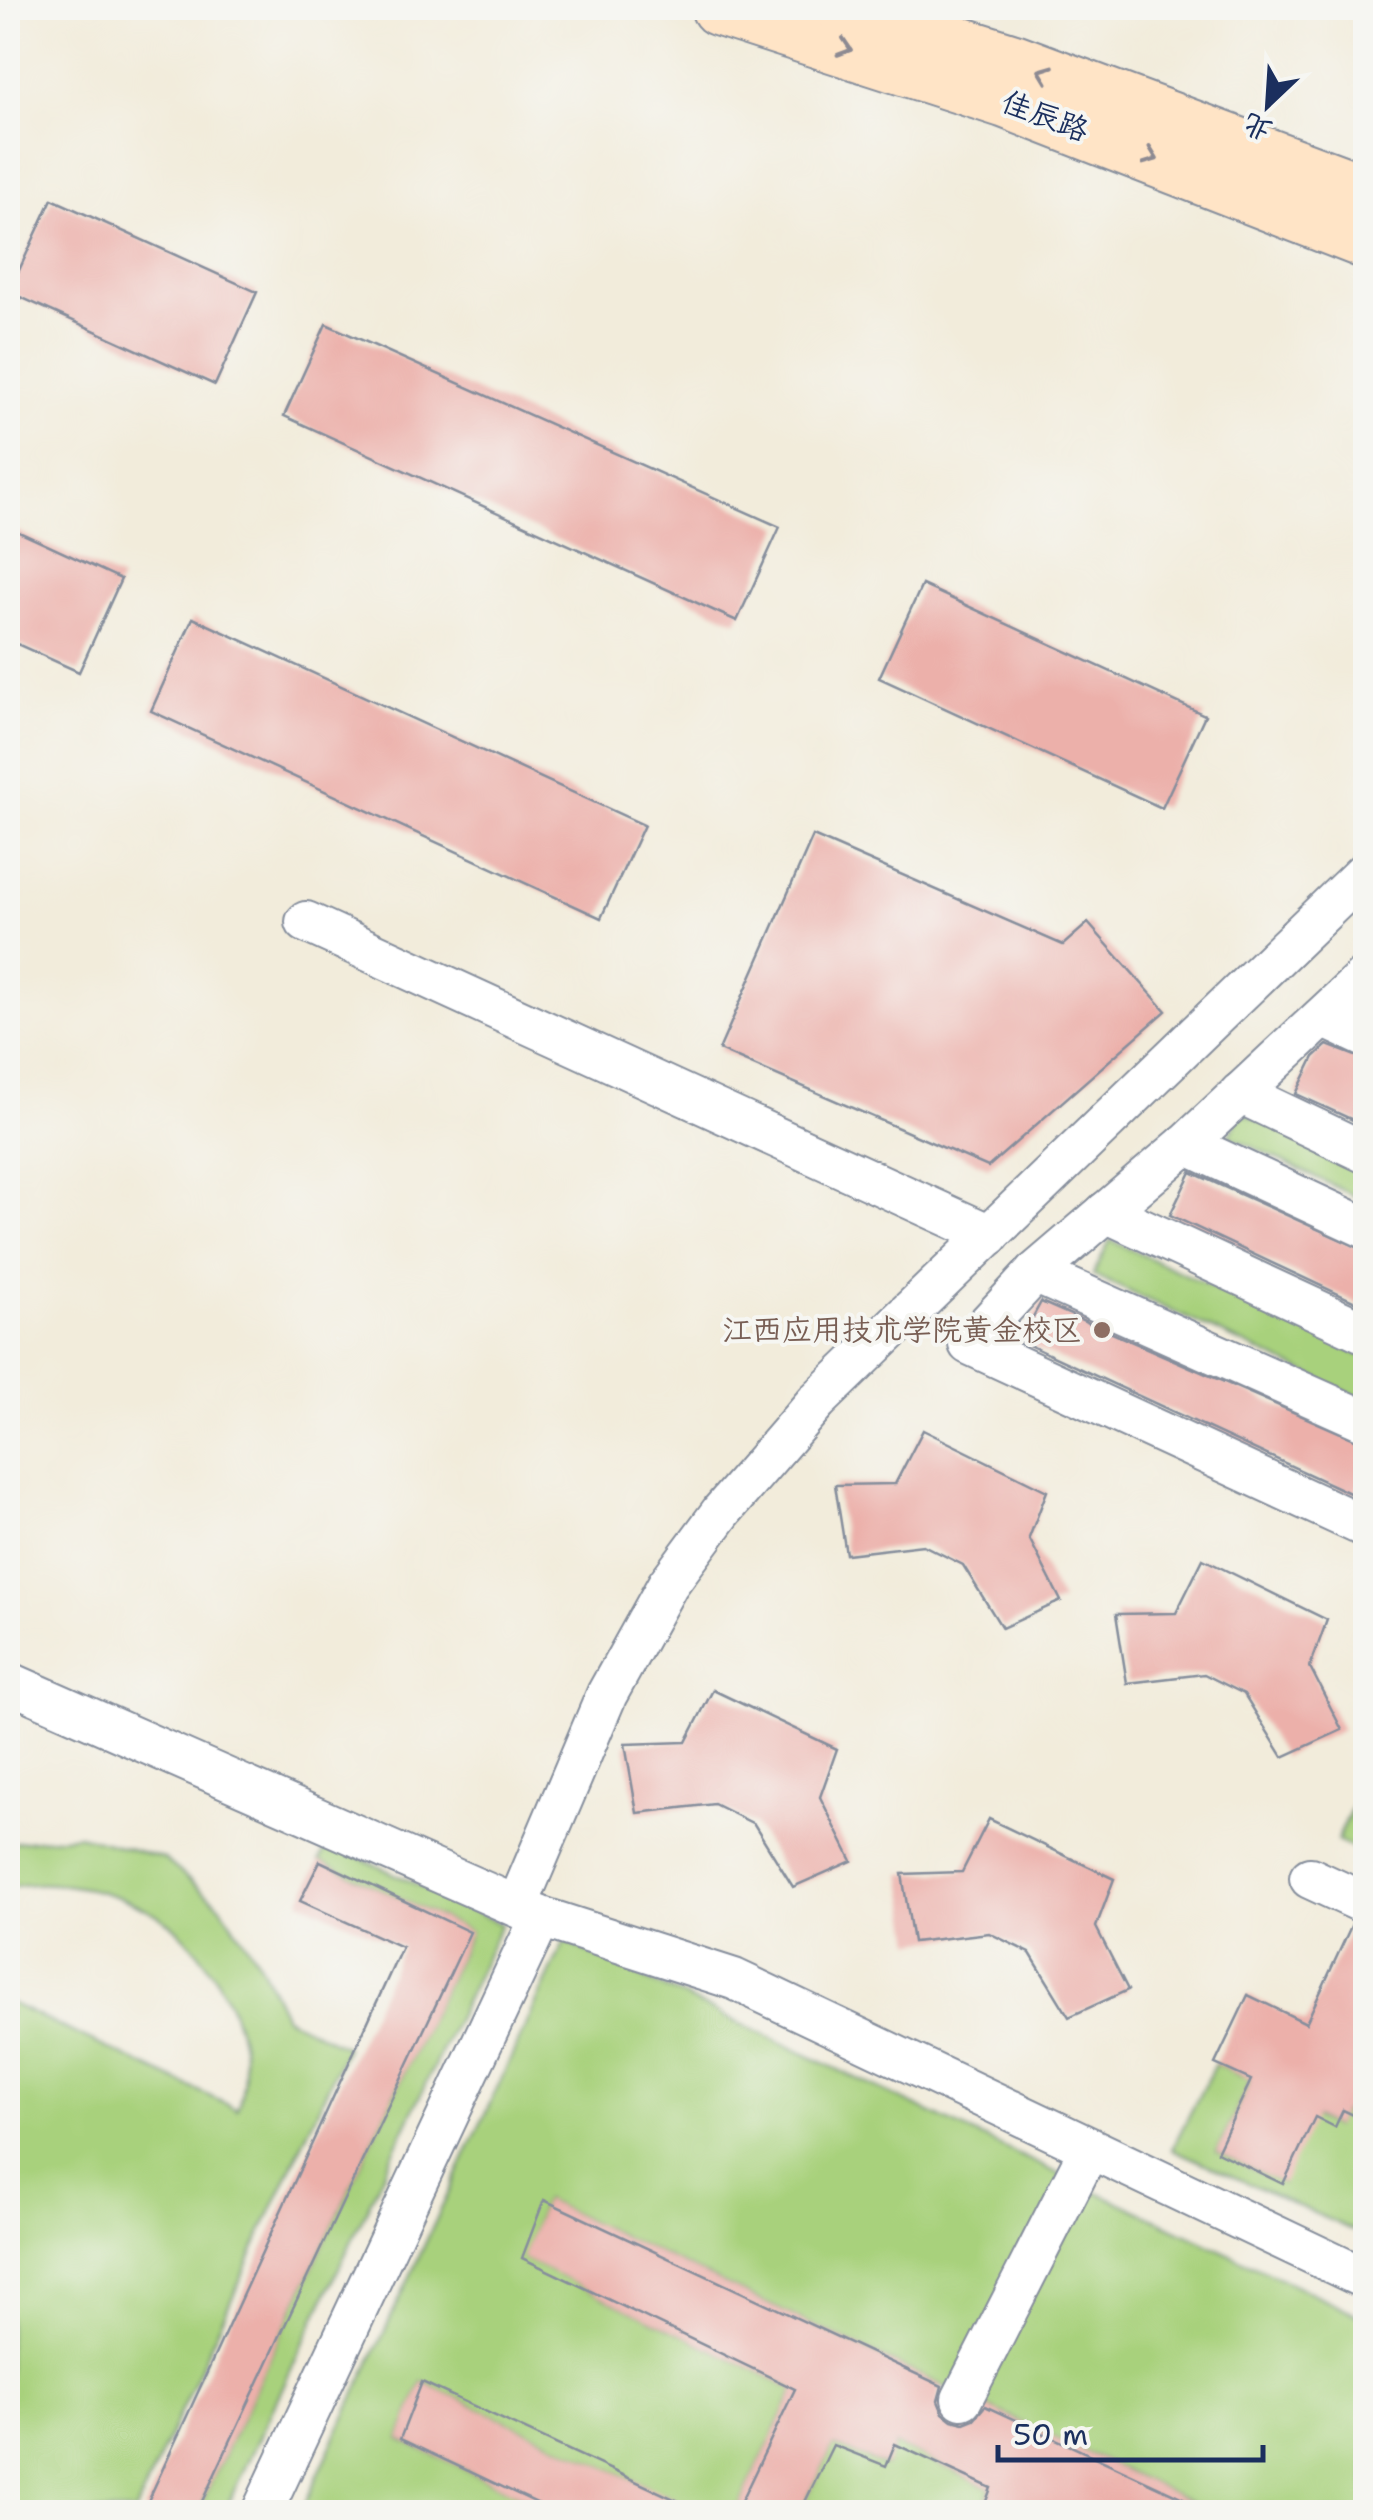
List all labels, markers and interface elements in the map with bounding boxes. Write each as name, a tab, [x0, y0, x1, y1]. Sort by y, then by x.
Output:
one-way arrow	[836, 37, 853, 57]
north arrow	[1218, 55, 1318, 155]
one-way arrow	[1037, 64, 1054, 85]
street label: 佳辰路	[996, 80, 1095, 151]
text: 北	[1237, 105, 1278, 151]
one-way arrow	[1142, 146, 1159, 166]
place label: 江西应用技术学院黄金校区	[722, 1309, 1082, 1350]
marker: 江西应用技术学院黄金校区	[1091, 1319, 1113, 1341]
scale bar	[998, 2400, 1263, 2462]
text: 50 m	[1013, 2414, 1088, 2455]

